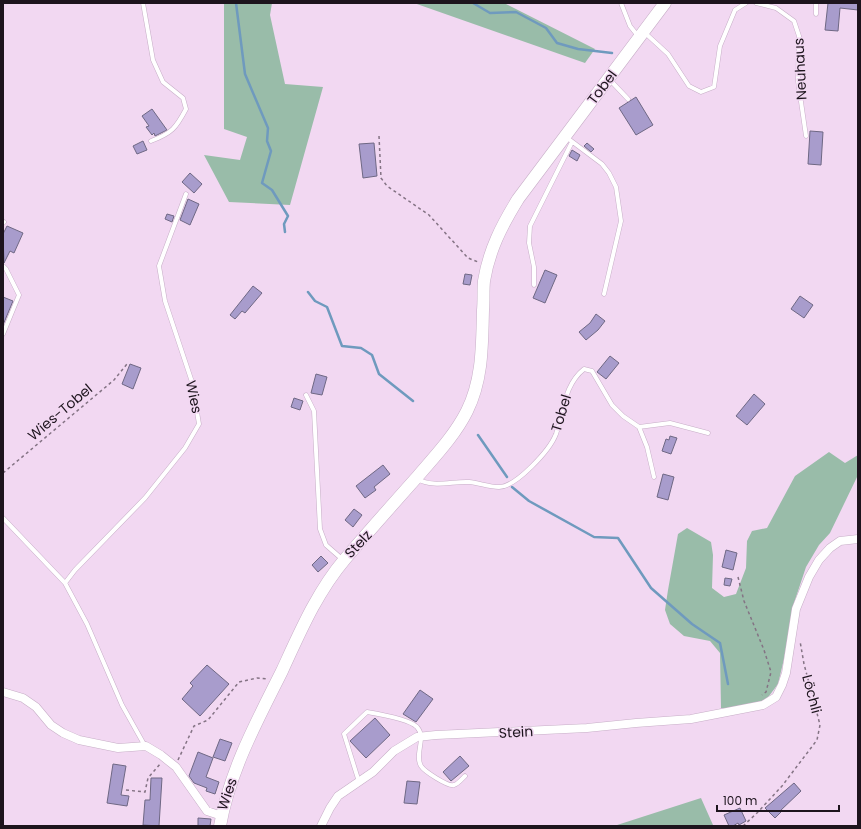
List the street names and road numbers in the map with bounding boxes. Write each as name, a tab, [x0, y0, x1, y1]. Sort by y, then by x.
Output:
street label: Neuhaus	[788, 37, 812, 101]
street label: Tobel	[583, 66, 621, 108]
street label: Wies-Tobel	[23, 379, 97, 445]
street label: Wies	[181, 379, 207, 415]
street label: Tobel	[546, 392, 576, 434]
street label: Stelz	[340, 526, 376, 562]
street label: Löchli	[797, 672, 827, 716]
street label: Stein	[498, 721, 534, 743]
street label: Wies	[212, 775, 242, 813]

